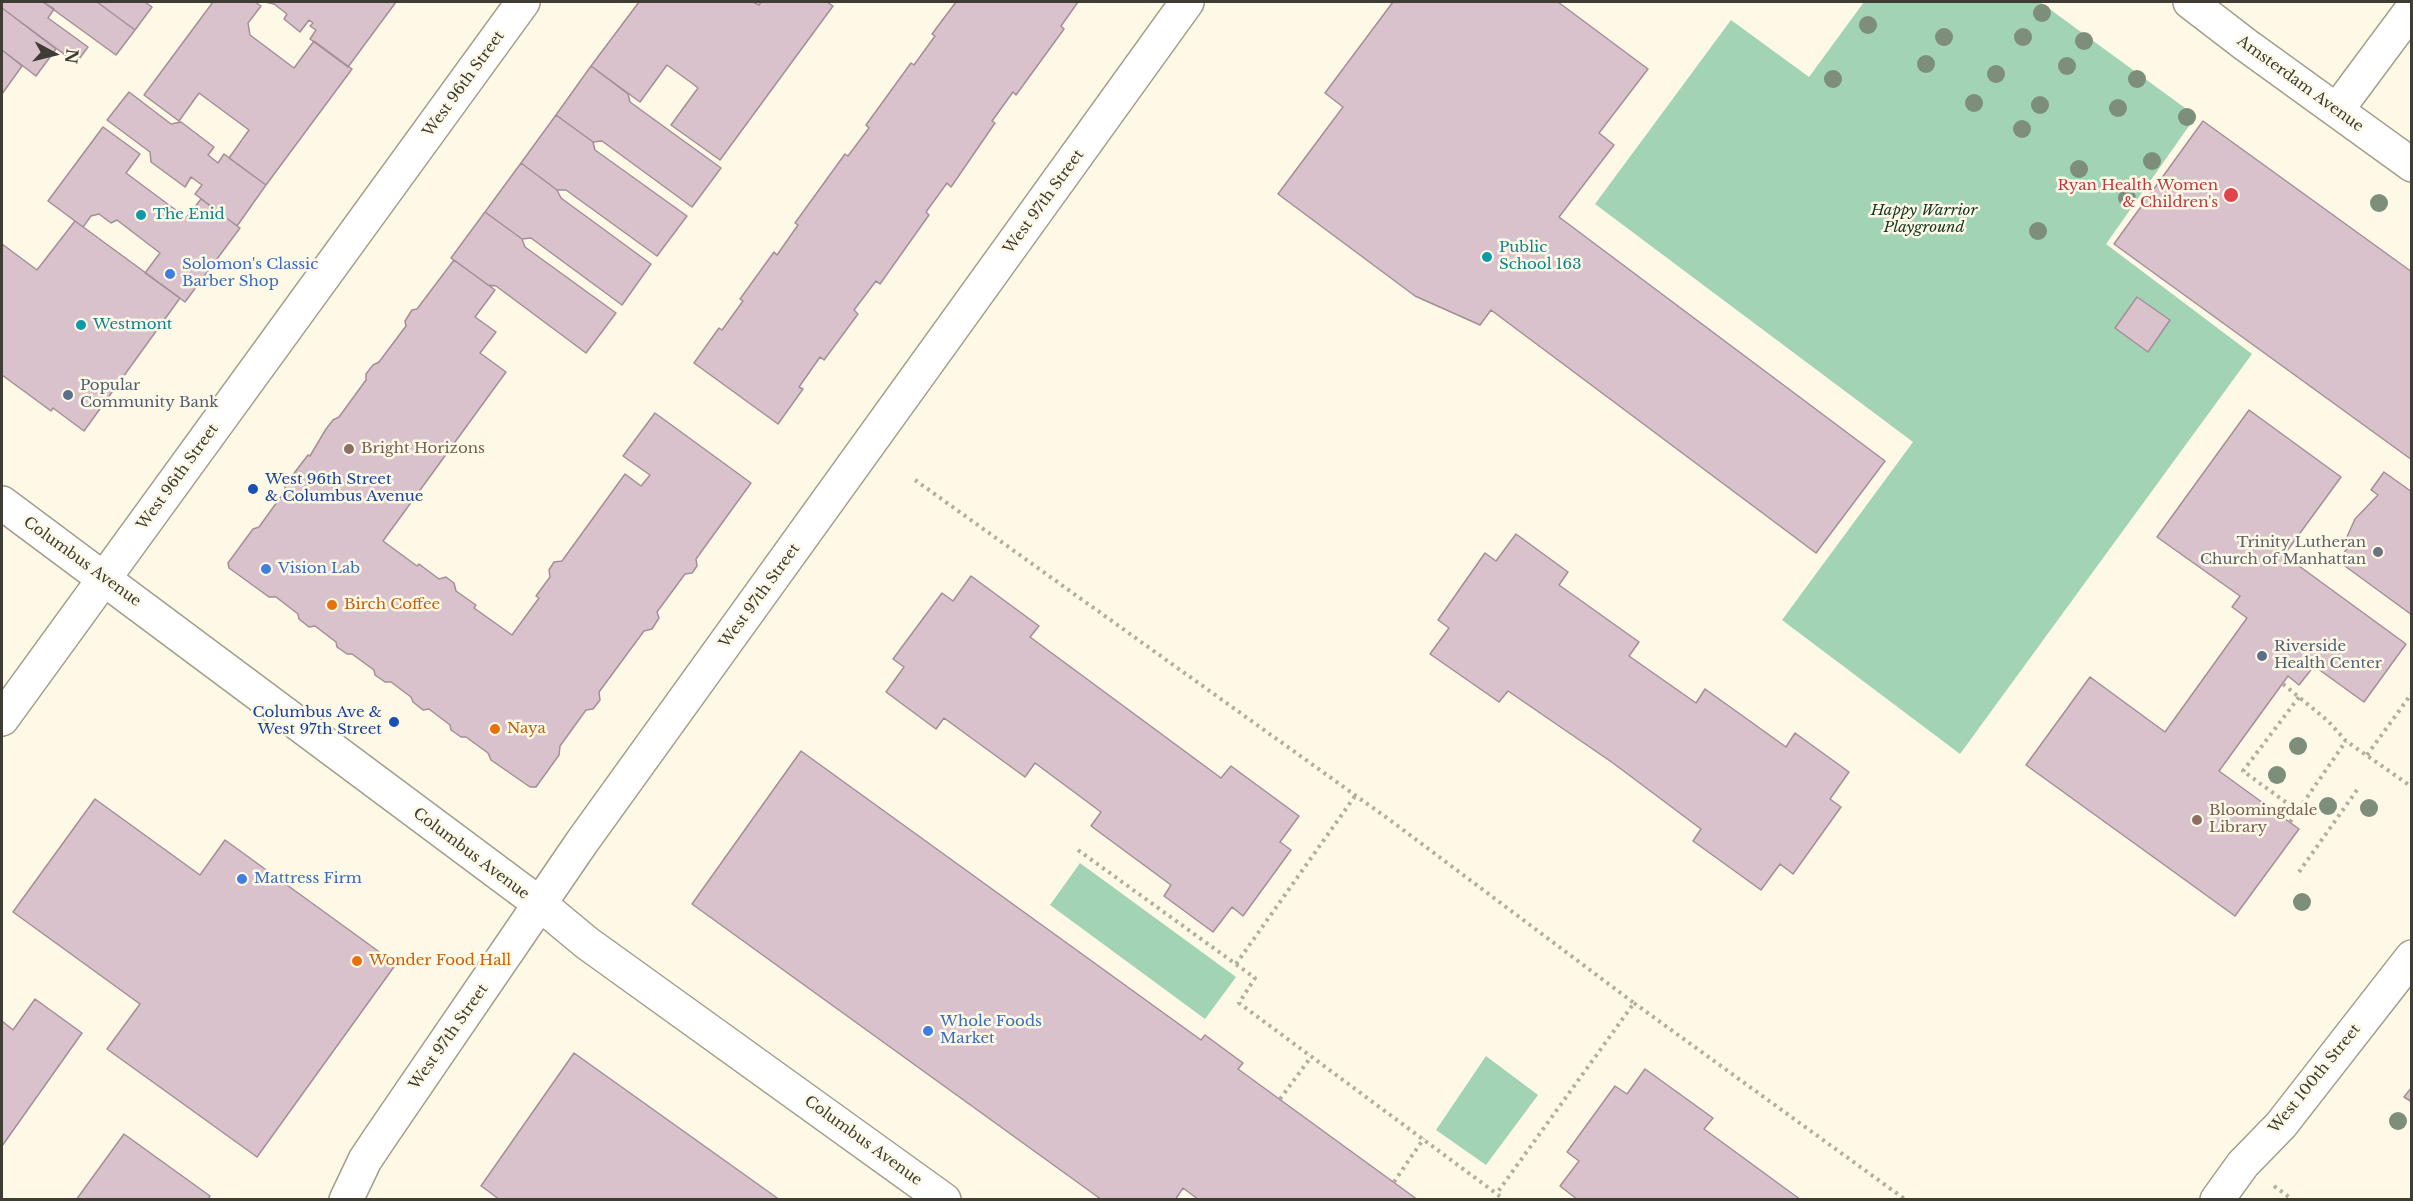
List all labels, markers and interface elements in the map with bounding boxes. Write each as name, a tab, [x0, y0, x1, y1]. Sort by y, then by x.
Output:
north arrow	[24, 24, 84, 84]
street label: West 96th Street	[420, 28, 508, 140]
street label: Amsterdam Avenue	[2233, 32, 2367, 136]
text: N	[61, 47, 83, 65]
street label: West 97th Street	[1000, 146, 1088, 258]
place label: Ryan Health Women & Children's	[2057, 177, 2218, 212]
marker: Ryan Health Women & Children's	[2222, 186, 2240, 204]
park label: Happy Warrior Playground	[1871, 202, 1977, 237]
place label: The Enid	[153, 206, 225, 224]
marker: The Enid	[134, 208, 148, 222]
place label: Public School 163	[1499, 239, 1581, 274]
marker: Public School 163	[1480, 250, 1494, 264]
place label: Solomon's Classic Barber Shop	[182, 256, 318, 291]
marker: Solomon's Classic Barber Shop	[163, 267, 177, 281]
place label: Westmont	[93, 316, 172, 334]
marker: Westmont	[74, 318, 88, 332]
place label: Popular Community Bank	[80, 377, 218, 412]
marker: Popular Community Bank	[61, 388, 75, 402]
street label: West 96th Street	[134, 421, 222, 533]
place label: Bright Horizons	[361, 440, 485, 458]
marker: Bright Horizons	[342, 442, 356, 456]
place label: West 96th Street & Columbus Avenue	[265, 471, 423, 506]
marker: West 96th Street & Columbus Avenue	[246, 482, 260, 496]
street label: Columbus Avenue	[20, 513, 144, 611]
place label: Trinity Lutheran Church of Manhattan	[2200, 534, 2366, 569]
street label: West 97th Street	[716, 540, 804, 652]
marker: Trinity Lutheran Church of Manhattan	[2371, 545, 2385, 559]
place label: Vision Lab	[278, 560, 360, 578]
marker: Vision Lab	[259, 562, 273, 576]
place label: Birch Coffee	[344, 596, 440, 614]
marker: Birch Coffee	[325, 598, 339, 612]
place label: Riverside Health Center	[2274, 638, 2382, 673]
marker: Riverside Health Center	[2255, 649, 2269, 663]
place label: Columbus Ave & West 97th Street	[253, 704, 382, 739]
marker: Columbus Ave & West 97th Street	[387, 715, 401, 729]
place label: Naya	[507, 720, 546, 738]
marker: Naya	[488, 722, 502, 736]
place label: Bloomingdale Library	[2209, 802, 2317, 837]
street label: Columbus Avenue	[409, 804, 533, 904]
marker: Bloomingdale Library	[2190, 813, 2204, 827]
place label: Mattress Firm	[254, 870, 362, 888]
marker: Mattress Firm	[235, 872, 249, 886]
place label: Wonder Food Hall	[369, 952, 511, 970]
marker: Wonder Food Hall	[350, 954, 364, 968]
street label: West 97th Street	[406, 981, 492, 1093]
place label: Whole Foods Market	[940, 1013, 1042, 1048]
street label: West 100th Street	[2265, 1021, 2365, 1137]
marker: Whole Foods Market	[921, 1024, 935, 1038]
street label: Columbus Avenue	[801, 1092, 925, 1190]

